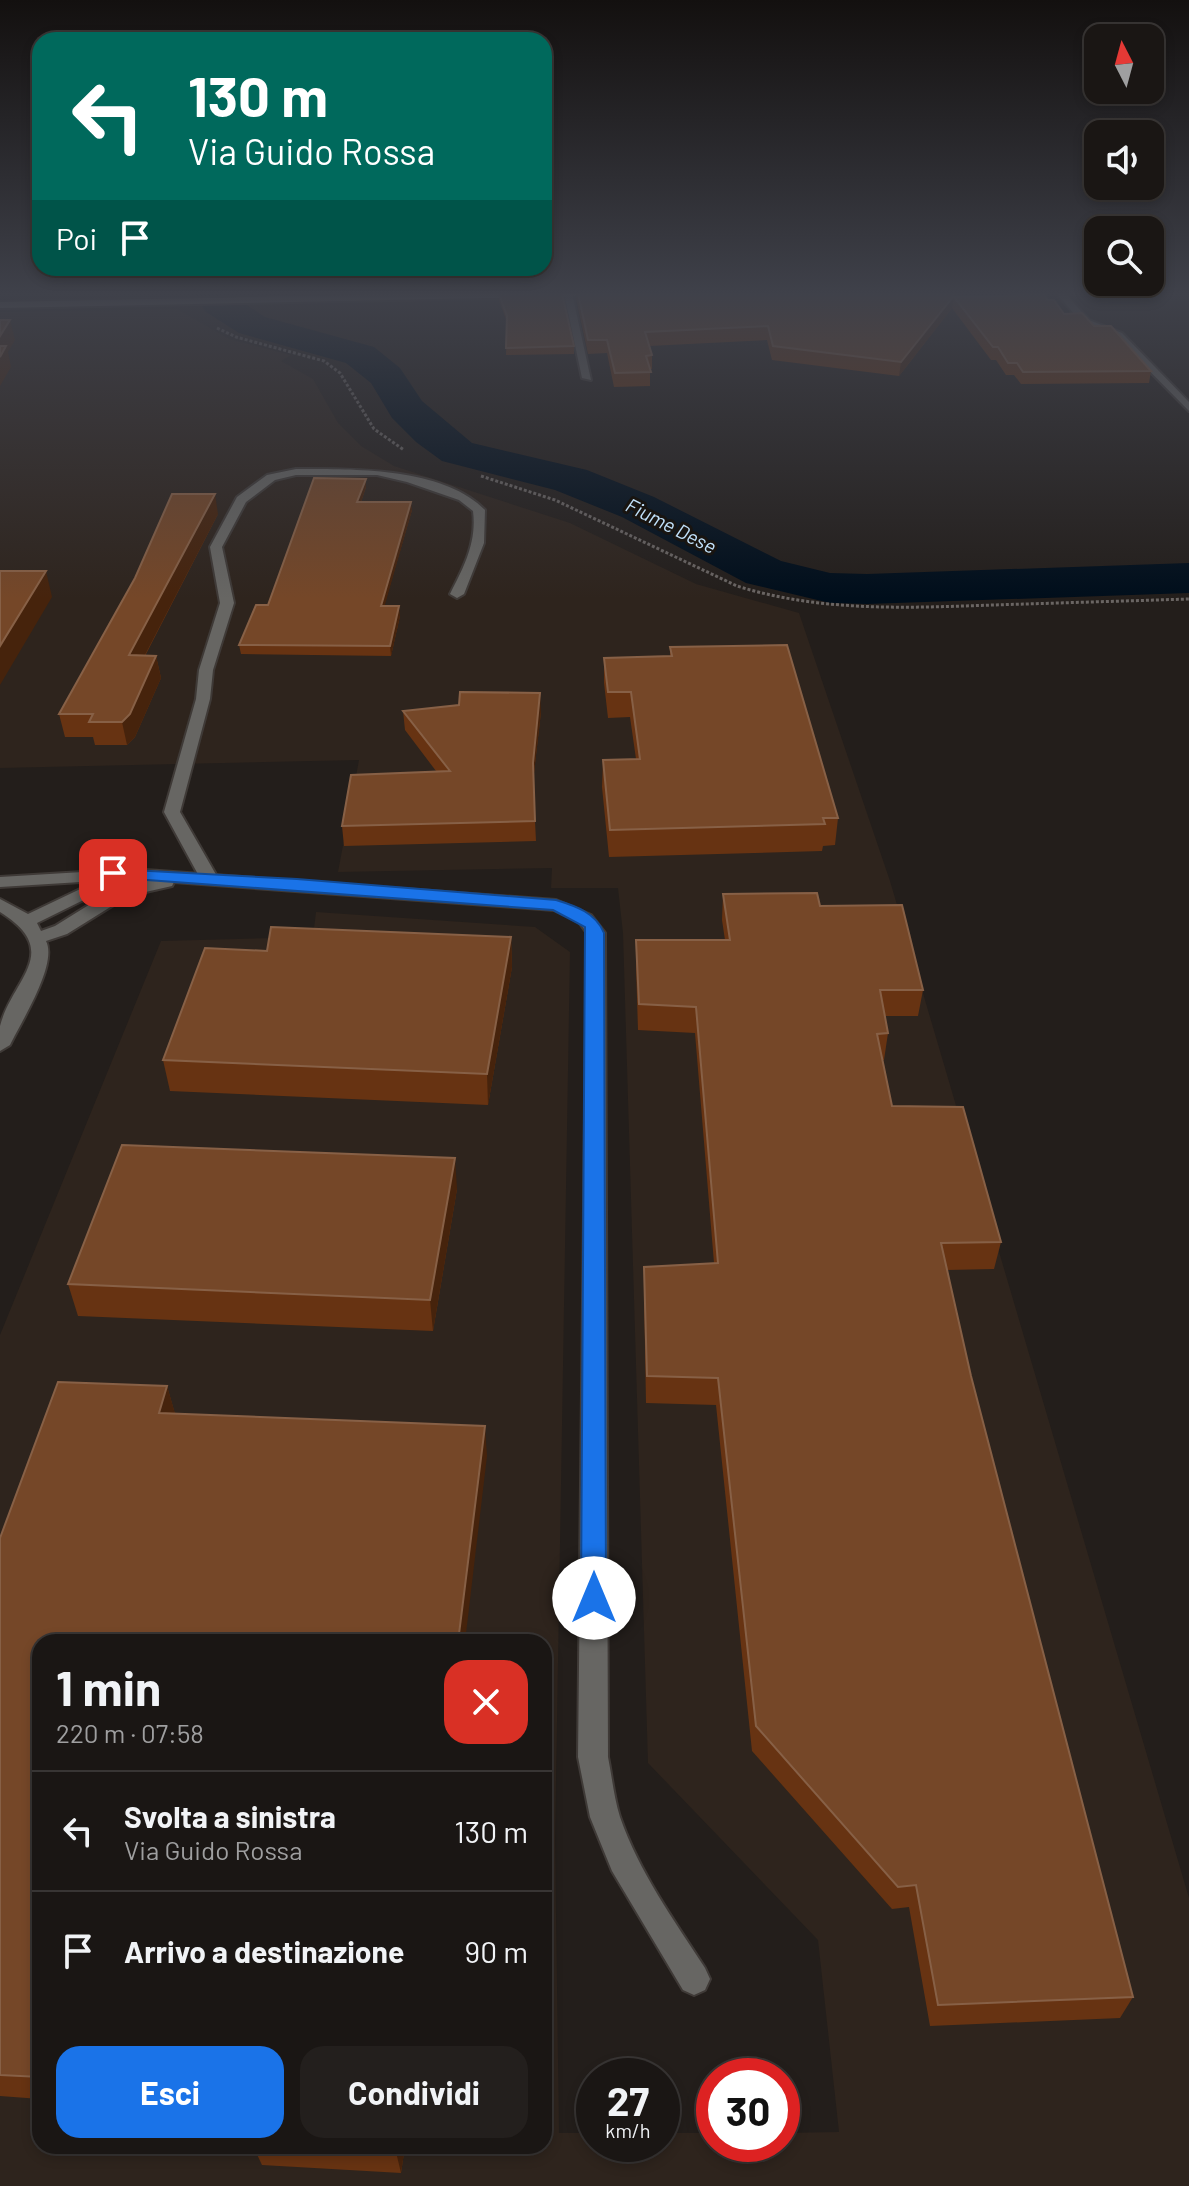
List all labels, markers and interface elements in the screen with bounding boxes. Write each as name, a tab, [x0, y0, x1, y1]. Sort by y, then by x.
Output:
north arrow	[1084, 24, 1164, 104]
map controls	[1084, 24, 1164, 296]
text: 130 m	[188, 61, 328, 128]
icon: left	[56, 64, 160, 168]
button: sound	[1084, 120, 1164, 200]
text: Via Guido Rossa	[188, 129, 435, 172]
icon: arrive	[113, 216, 157, 260]
button: search	[1084, 216, 1164, 296]
text: Poi	[56, 220, 97, 256]
water label: Fiume Dese	[622, 492, 721, 558]
pin	[79, 839, 147, 907]
icon: arrive	[91, 851, 135, 895]
position arrow	[552, 1556, 636, 1640]
text: 1 min	[56, 1658, 161, 1716]
button: close	[444, 1660, 528, 1744]
text: 220 m · 07:58	[56, 1717, 204, 1748]
text: Svolta a sinistra	[124, 1798, 336, 1834]
icon: left	[56, 1809, 100, 1853]
text: 130 m	[454, 1813, 528, 1849]
text: Via Guido Rossa	[124, 1834, 302, 1865]
icon: arrive	[56, 1929, 100, 1973]
text: Arrivo a destinazione	[124, 1933, 404, 1969]
text: 90 m	[465, 1933, 528, 1969]
button: Esci	[56, 2046, 284, 2138]
button: Condividi	[300, 2046, 528, 2138]
speed limit sign: 30	[696, 2058, 800, 2162]
text: 27	[607, 2076, 649, 2124]
text: km/h	[605, 2118, 651, 2142]

